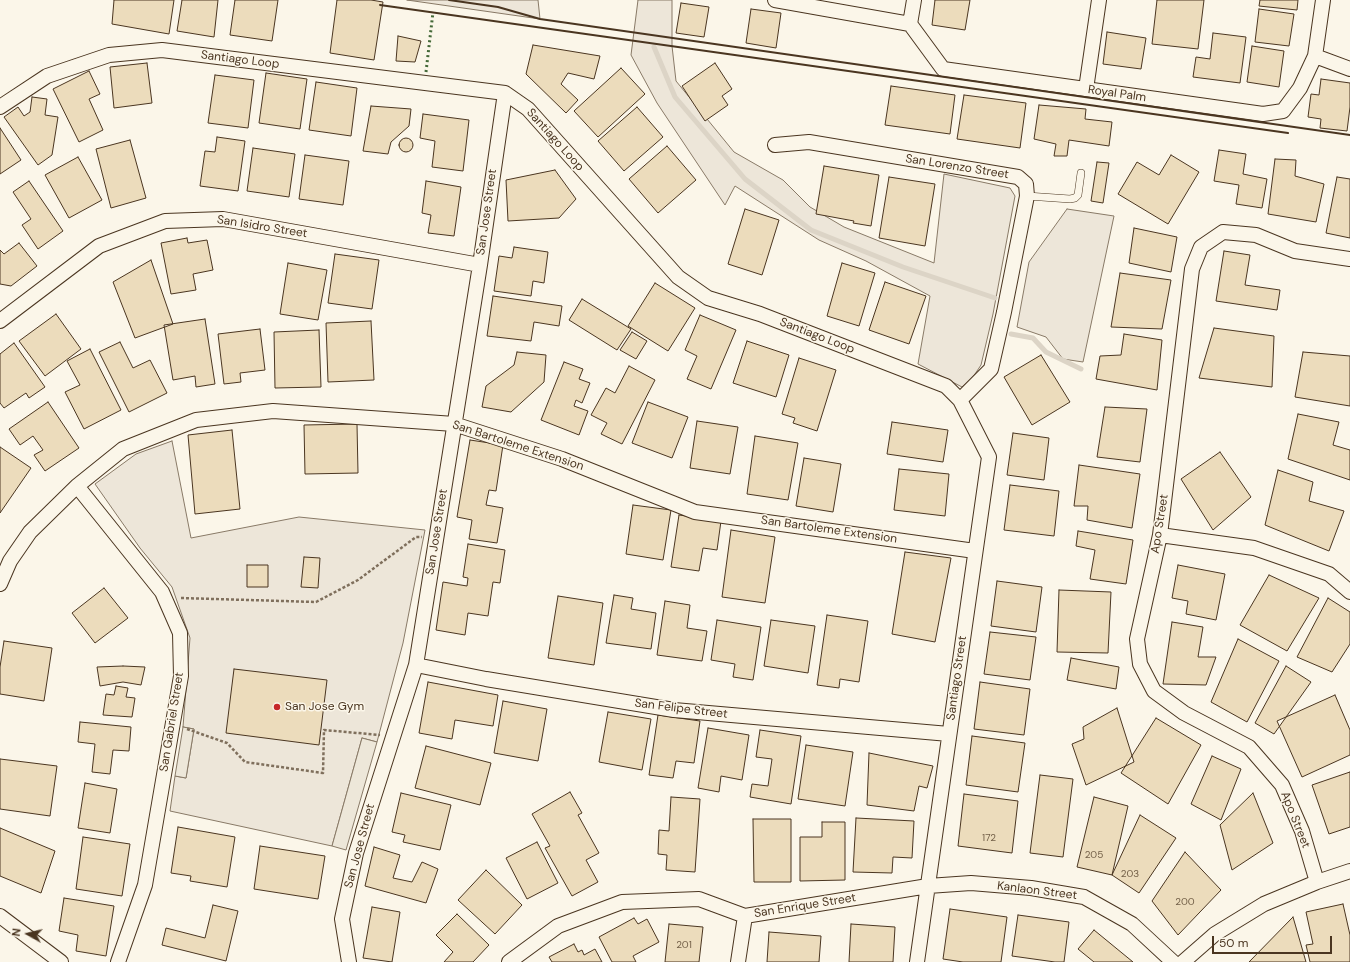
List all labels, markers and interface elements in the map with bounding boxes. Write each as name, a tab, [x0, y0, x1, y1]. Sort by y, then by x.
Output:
street label: Santiago Loop	[200, 48, 280, 72]
street label: Royal Palm	[1087, 83, 1147, 105]
street label: Santiago Loop	[523, 106, 587, 174]
street label: San Lorenzo Street	[904, 152, 1010, 182]
street label: San Jose Street	[474, 168, 500, 256]
street label: San Isidro Street	[216, 213, 308, 241]
street label: Santiago Loop	[778, 315, 856, 357]
street label: San Bartoleme Extension	[450, 418, 586, 474]
street label: San Jose Street	[423, 488, 451, 576]
street label: Apo Street	[1148, 493, 1172, 555]
street label: San Bartoleme Extension	[760, 513, 898, 547]
street label: Santiago Street	[944, 635, 970, 721]
street label: San Gabriel Street	[157, 671, 187, 773]
street label: San Felipe Street	[634, 696, 728, 722]
place label: San Jose Gym	[285, 700, 364, 714]
marker: San Jose Gym	[272, 702, 282, 712]
street label: Apo Street	[1277, 790, 1313, 850]
street label: San Jose Street	[342, 802, 378, 890]
house number: 172	[982, 832, 996, 844]
house number: 205	[1085, 849, 1103, 861]
house number: 203	[1121, 868, 1139, 880]
street label: Kanlaon Street	[996, 879, 1078, 903]
street label: San Enrique Street	[753, 891, 857, 921]
house number: 200	[1175, 896, 1195, 908]
north arrow	[8, 914, 48, 954]
text: N	[9, 927, 24, 937]
scale bar	[1214, 928, 1334, 954]
text: 50 m	[1219, 935, 1248, 951]
house number: 201	[676, 939, 692, 951]

